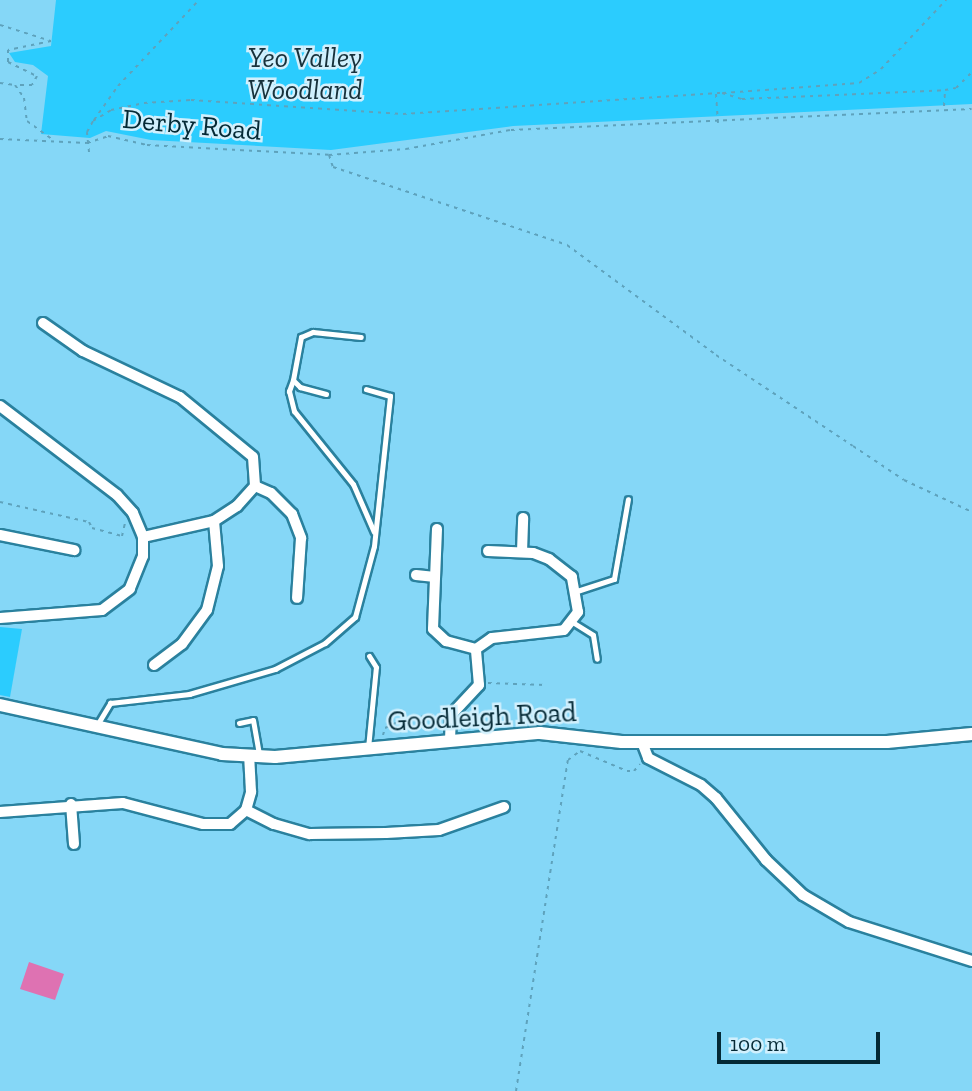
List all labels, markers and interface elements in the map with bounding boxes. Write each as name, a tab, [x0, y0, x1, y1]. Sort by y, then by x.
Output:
park label: Yeo Valley Woodland	[247, 41, 363, 107]
street label: Derby Road	[121, 102, 263, 148]
street label: Goodleigh Road	[387, 695, 577, 739]
scale bar	[720, 1018, 883, 1062]
text: 100 m	[730, 1031, 785, 1056]

